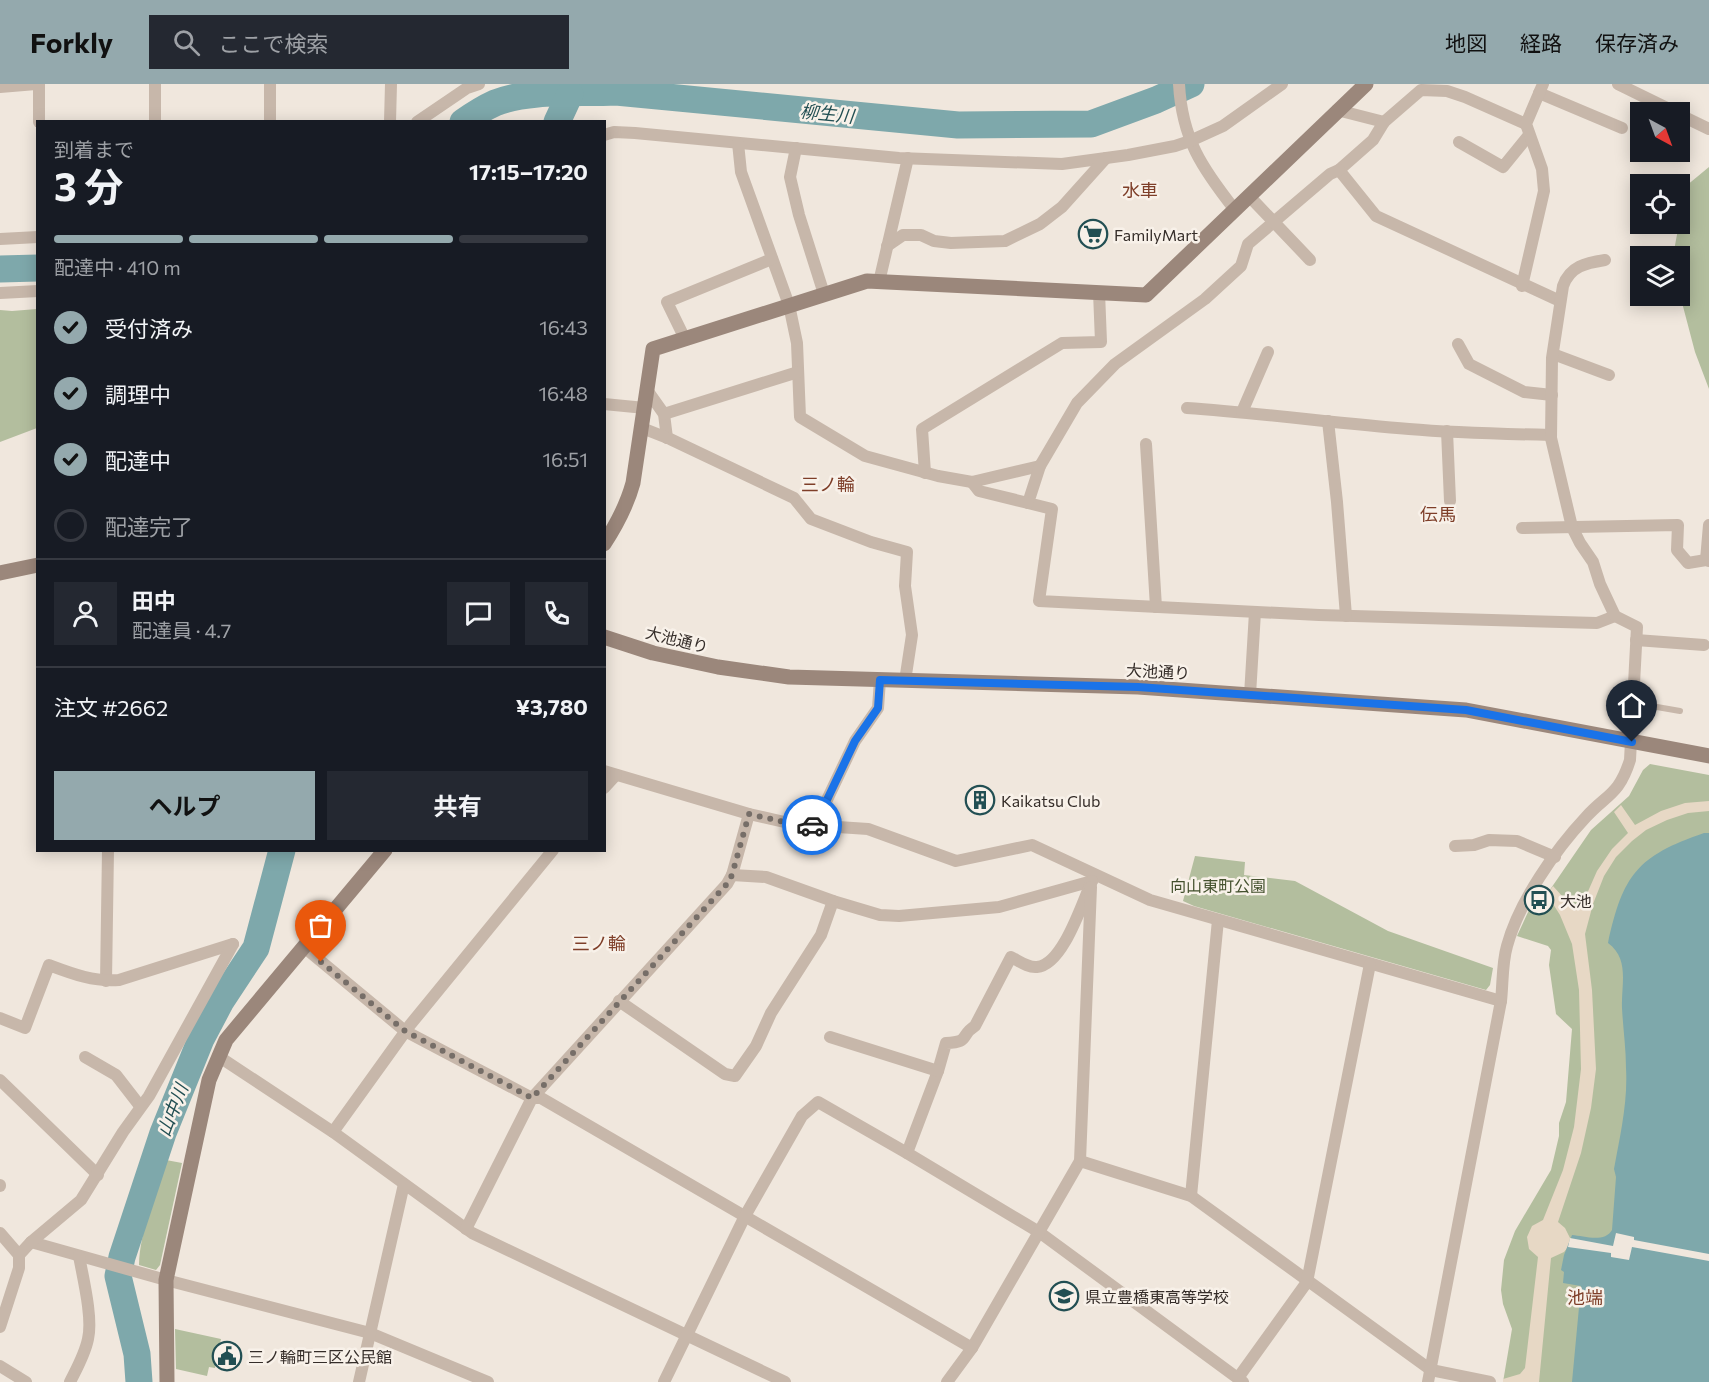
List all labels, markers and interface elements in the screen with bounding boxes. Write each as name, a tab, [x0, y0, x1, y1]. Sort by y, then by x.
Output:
search box	[149, 15, 569, 69]
text: Forkly	[30, 25, 113, 59]
icon: search	[170, 26, 203, 59]
text: ここで検索	[218, 30, 328, 57]
text: 地図	[1445, 30, 1487, 55]
text: 経路	[1520, 30, 1562, 55]
text: 保存済み	[1595, 30, 1679, 55]
water label: 柳生川	[799, 99, 857, 127]
north arrow	[1630, 102, 1690, 162]
map controls	[1630, 102, 1690, 306]
text: 到着まで	[54, 137, 134, 161]
text: 17:15–17:20	[469, 158, 588, 185]
text: 3 分	[54, 161, 123, 209]
button: locate	[1630, 174, 1690, 234]
district label: 水車	[1122, 179, 1158, 201]
supermarket icon: FamilyMart	[1077, 218, 1109, 250]
place label: FamilyMart	[1114, 225, 1199, 244]
button: layers	[1630, 246, 1690, 306]
text: 配達中 · 410 m	[54, 255, 181, 279]
icon: check	[54, 311, 87, 344]
text: 受付済み	[105, 315, 193, 342]
text: 16:43	[539, 315, 588, 339]
icon: check	[54, 377, 87, 410]
text: 調理中	[105, 381, 171, 408]
text: 16:48	[538, 381, 588, 405]
icon: check	[54, 443, 87, 476]
text: 配達中	[105, 447, 171, 474]
text: 16:51	[543, 447, 588, 471]
district label: 三ノ輪	[801, 473, 855, 495]
district label: 伝馬	[1420, 503, 1456, 525]
text: 配達完了	[105, 513, 193, 540]
button: person	[54, 582, 117, 645]
button: chat	[447, 582, 510, 645]
button: phone	[525, 582, 588, 645]
text: 田中	[132, 587, 176, 614]
text: 配達員 · 4.7	[132, 618, 231, 642]
street label: 大池通り	[644, 622, 710, 656]
street label: 大池通り	[1126, 660, 1190, 682]
pin	[1606, 680, 1657, 742]
icon: home	[1615, 689, 1648, 722]
text: ¥3,780	[516, 693, 588, 720]
text: 注文 #2662	[54, 694, 168, 721]
button: ヘルプ	[54, 771, 315, 840]
button: 共有	[327, 771, 588, 840]
building icon: Kaikatsu Club	[964, 784, 996, 816]
place label: Kaikatsu Club	[1001, 791, 1101, 810]
courier	[782, 795, 842, 855]
icon: car	[796, 809, 829, 842]
park label: 向山東町公園	[1170, 876, 1266, 895]
bus stop icon: 大池	[1523, 884, 1555, 916]
place label: 大池	[1560, 891, 1592, 910]
pin	[295, 900, 346, 962]
icon: bag	[304, 909, 337, 942]
district label: 三ノ輪	[572, 932, 626, 954]
water label: 山中川	[152, 1079, 193, 1139]
school or university icon: 県立豊橋東高等学校	[1048, 1280, 1080, 1312]
district label: 池端	[1567, 1286, 1603, 1308]
place label: 県立豊橋東高等学校	[1085, 1287, 1229, 1306]
public building icon: 三ノ輪町三区公民館	[211, 1340, 243, 1372]
place label: 三ノ輪町三区公民館	[248, 1347, 392, 1366]

